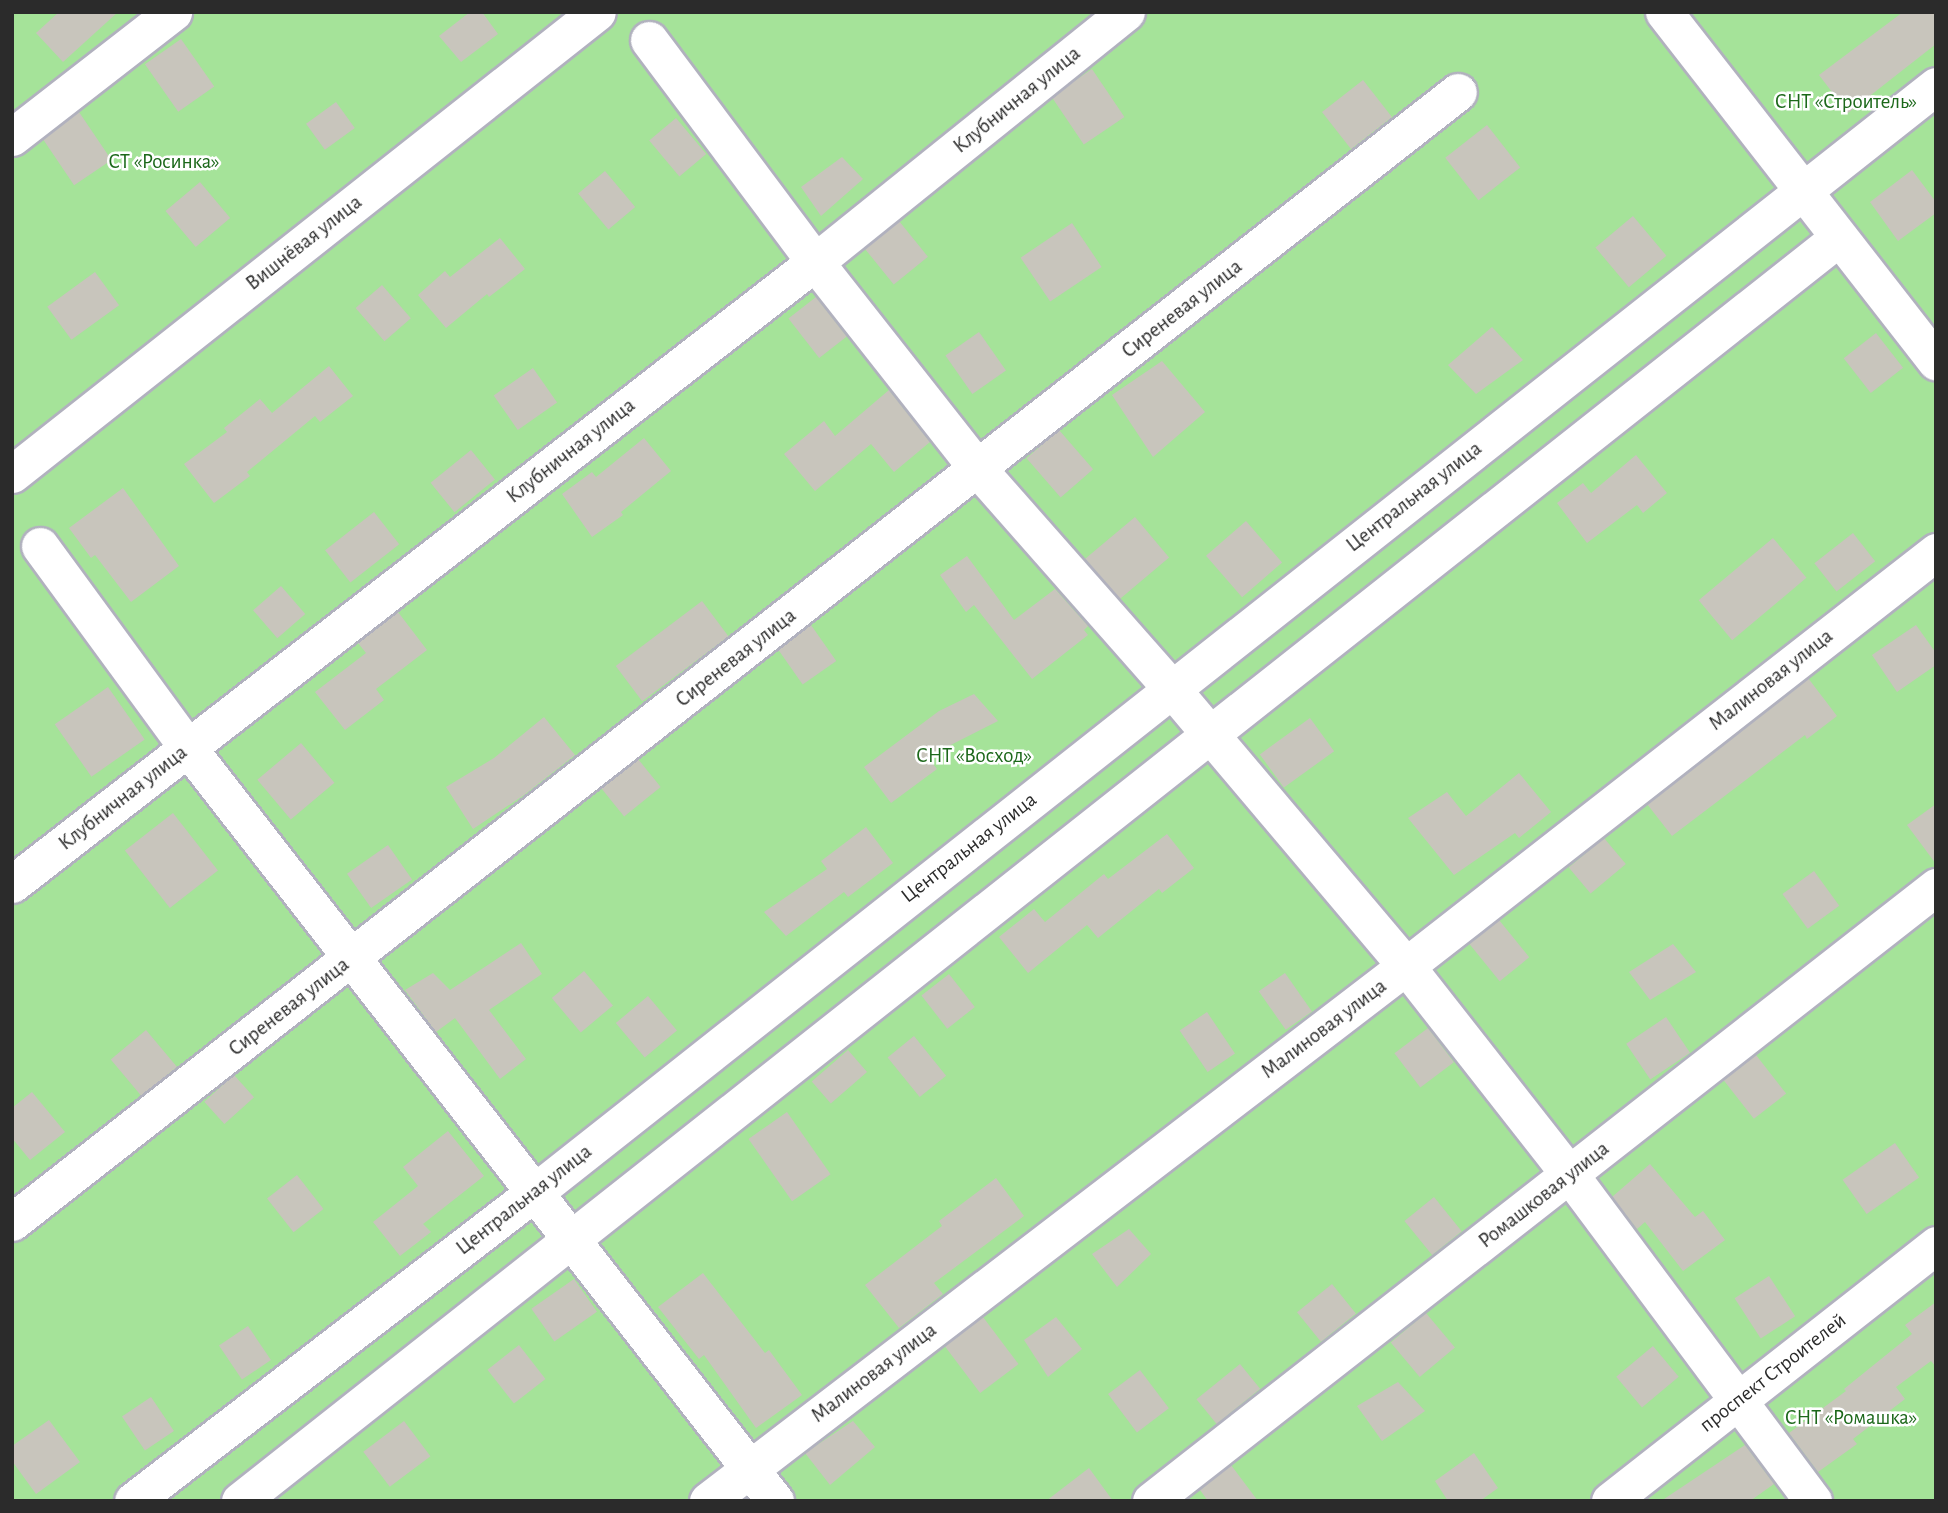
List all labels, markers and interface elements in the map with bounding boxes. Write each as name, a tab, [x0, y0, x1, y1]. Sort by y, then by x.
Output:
street label: Клубничная улица	[948, 41, 1086, 159]
park label: СНТ «Строитель»	[1775, 89, 1917, 115]
park label: СТ «Росинка»	[108, 149, 220, 175]
street label: Вишнёвая улица	[241, 190, 367, 296]
street label: Сиреневая улица	[1117, 254, 1247, 364]
street label: Клубничная улица	[502, 393, 640, 509]
street label: Центральная улица	[1341, 436, 1487, 558]
street label: Сиреневая улица	[671, 603, 801, 713]
street label: Малиновая улица	[1704, 624, 1838, 736]
street label: Клубничная улица	[54, 740, 192, 856]
park label: СНТ «Восход»	[916, 743, 1032, 769]
street label: Центральная улица	[896, 787, 1042, 909]
street label: Сиреневая улица	[224, 952, 354, 1062]
street label: Малиновая улица	[1256, 974, 1392, 1084]
street label: Ромашковая улица	[1474, 1136, 1614, 1254]
street label: Центральная улица	[451, 1139, 597, 1261]
street label: проспект Строителей	[1695, 1308, 1851, 1438]
street label: Малиновая улица	[806, 1318, 942, 1428]
park label: СНТ «Ромашка»	[1785, 1405, 1917, 1431]

